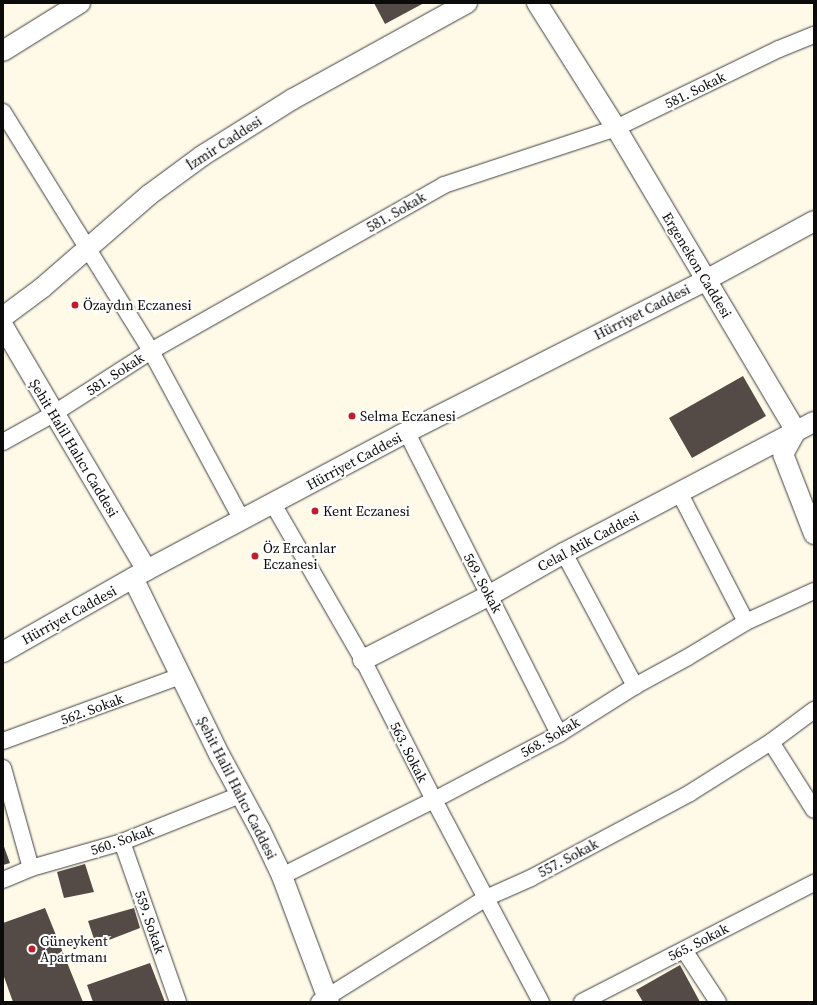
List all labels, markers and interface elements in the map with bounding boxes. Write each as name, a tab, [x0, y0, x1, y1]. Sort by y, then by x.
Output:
street label: 581. Sokak	[662, 68, 728, 112]
street label: İzmir Caddesi	[183, 112, 265, 174]
street label: 581. Sokak	[363, 188, 429, 236]
street label: Ergenekon Caddesi	[659, 209, 735, 321]
street label: Hürriyet Caddesi	[591, 281, 693, 343]
place label: Özaydın Eczanesi	[83, 297, 192, 313]
marker: Özaydın Eczanesi	[70, 300, 80, 310]
street label: 581. Sokak	[83, 349, 147, 399]
street label: Şehit Halil Halıcı Caddesi	[26, 376, 122, 520]
place label: Selma Eczanesi	[360, 408, 456, 424]
marker: Selma Eczanesi	[347, 411, 357, 421]
street label: Hürriyet Caddesi	[303, 429, 405, 493]
place label: Kent Eczanesi	[323, 503, 410, 519]
marker: Kent Eczanesi	[310, 506, 320, 516]
street label: Celal Atik Caddesi	[534, 507, 642, 575]
place label: Öz Ercanlar Eczanesi	[263, 540, 336, 572]
street label: 569. Sokak	[460, 550, 506, 616]
marker: Öz Ercanlar Eczanesi	[250, 551, 260, 561]
street label: Hürriyet Caddesi	[19, 582, 119, 648]
street label: 562. Sokak	[58, 690, 126, 728]
street label: 568. Sokak	[517, 713, 583, 761]
street label: Şehit Halil Halıcı Caddesi	[194, 714, 280, 862]
street label: 563. Sokak	[387, 719, 431, 785]
street label: 560. Sokak	[88, 821, 156, 859]
street label: 557. Sokak	[535, 835, 601, 881]
street label: 559. Sokak	[131, 888, 169, 956]
street label: 565. Sokak	[665, 920, 731, 964]
place label: Güneykent Apartmanı	[40, 933, 108, 966]
marker: Güneykent Apartmanı	[27, 944, 37, 954]

